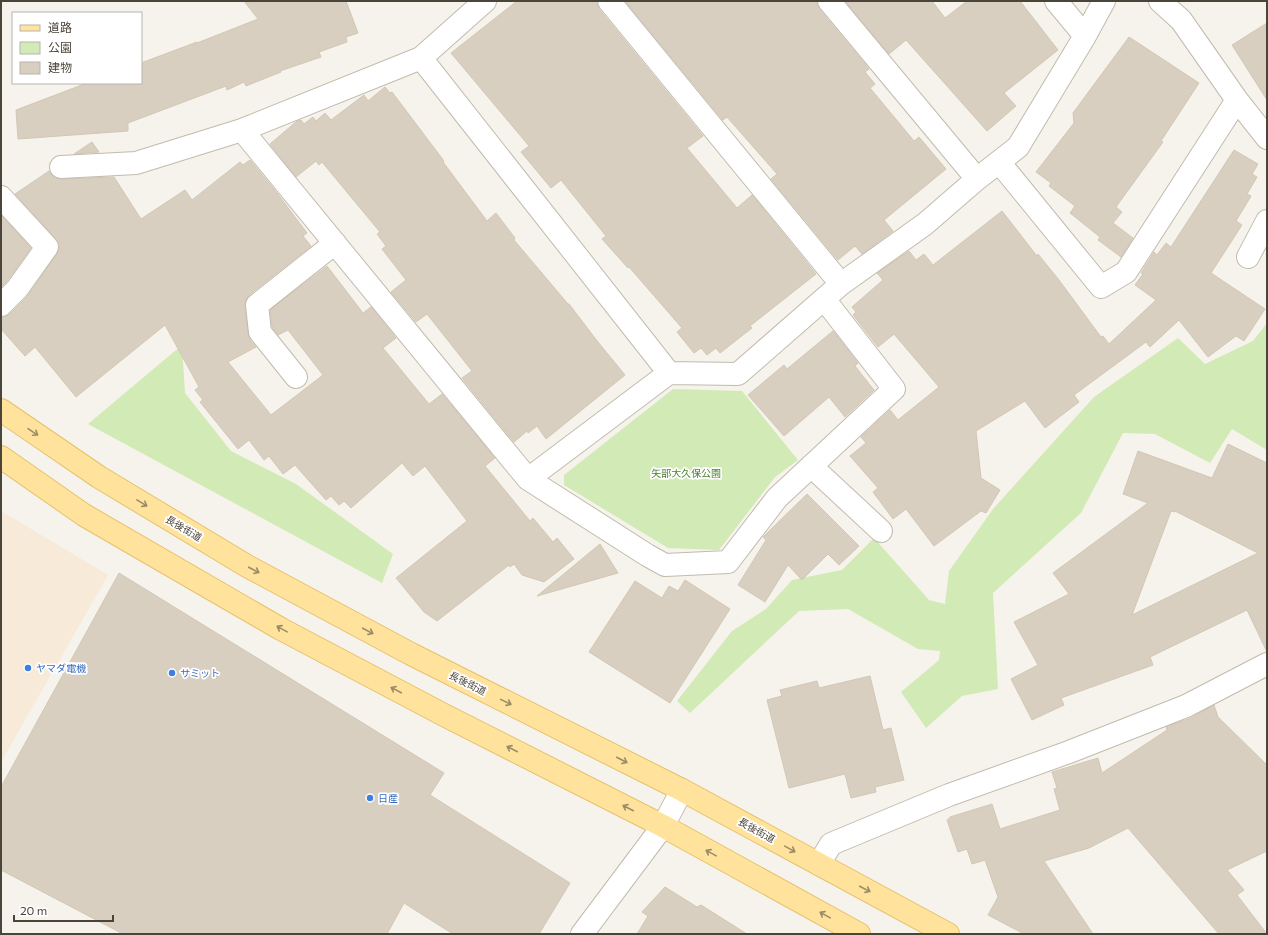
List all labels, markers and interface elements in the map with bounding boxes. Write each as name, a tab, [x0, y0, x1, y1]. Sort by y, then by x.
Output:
legend	[12, 12, 142, 84]
text: 道路	[48, 20, 72, 34]
text: 公園	[48, 40, 72, 54]
text: 建物	[48, 60, 72, 74]
one-way arrow	[27, 428, 38, 436]
park label: 矢部大久保公園	[651, 467, 721, 479]
one-way arrow	[136, 499, 147, 507]
street label: 長後街道	[164, 513, 204, 543]
one-way arrow	[248, 566, 260, 574]
one-way arrow	[276, 624, 288, 632]
one-way arrow	[362, 628, 374, 636]
place label: ヤマダ電機	[36, 662, 86, 674]
marker: ヤマダ電機	[23, 663, 33, 673]
place label: サミット	[180, 667, 220, 679]
marker: サミット	[167, 668, 177, 678]
street label: 長後街道	[447, 669, 489, 697]
one-way arrow	[391, 685, 403, 693]
one-way arrow	[499, 699, 511, 706]
one-way arrow	[506, 745, 518, 752]
one-way arrow	[616, 757, 628, 764]
place label: 日産	[378, 792, 398, 804]
marker: 日産	[365, 793, 375, 803]
one-way arrow	[622, 804, 634, 811]
street label: 長後街道	[737, 815, 777, 845]
one-way arrow	[784, 845, 796, 853]
one-way arrow	[705, 848, 717, 856]
one-way arrow	[859, 886, 871, 893]
scale bar	[14, 897, 113, 923]
text: 20 m	[20, 903, 47, 917]
one-way arrow	[819, 911, 831, 919]

